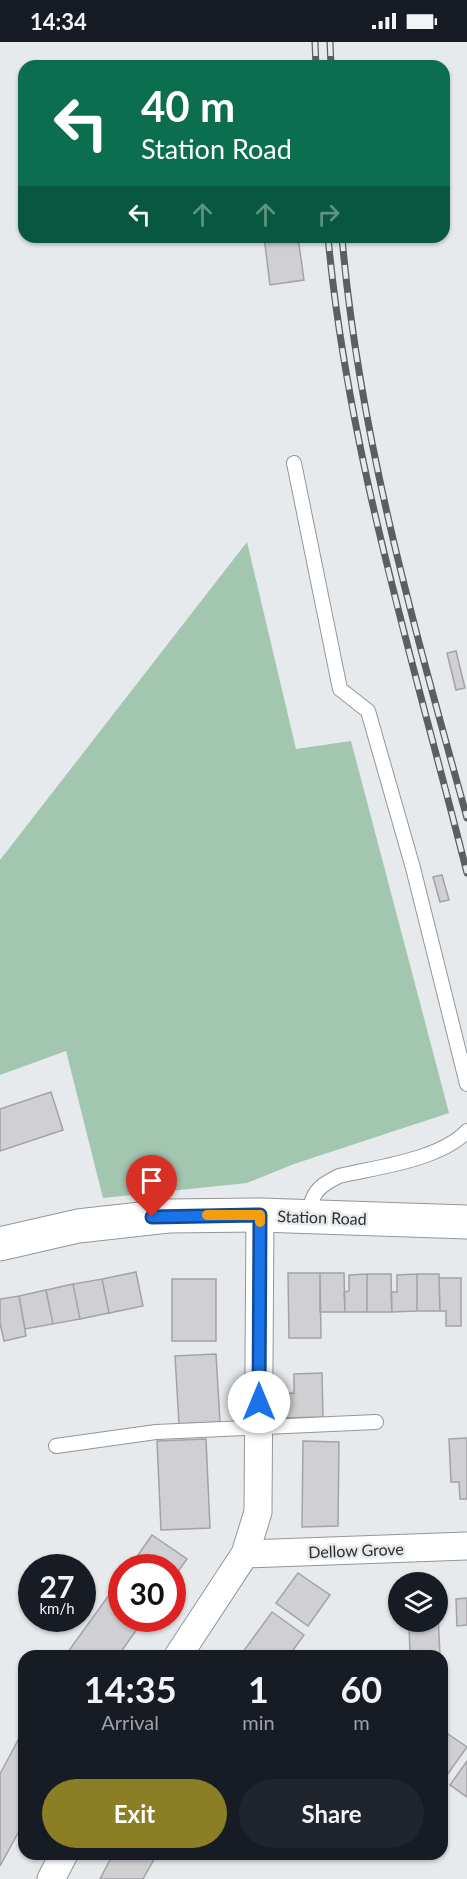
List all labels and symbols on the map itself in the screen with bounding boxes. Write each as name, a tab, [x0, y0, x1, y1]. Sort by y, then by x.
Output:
pin	[126, 1155, 177, 1217]
street label: Station Road	[277, 1206, 367, 1228]
position arrow	[227, 1370, 291, 1434]
street label: Dellow Grove	[308, 1539, 404, 1561]
speed limit sign: 30	[108, 1554, 186, 1632]

